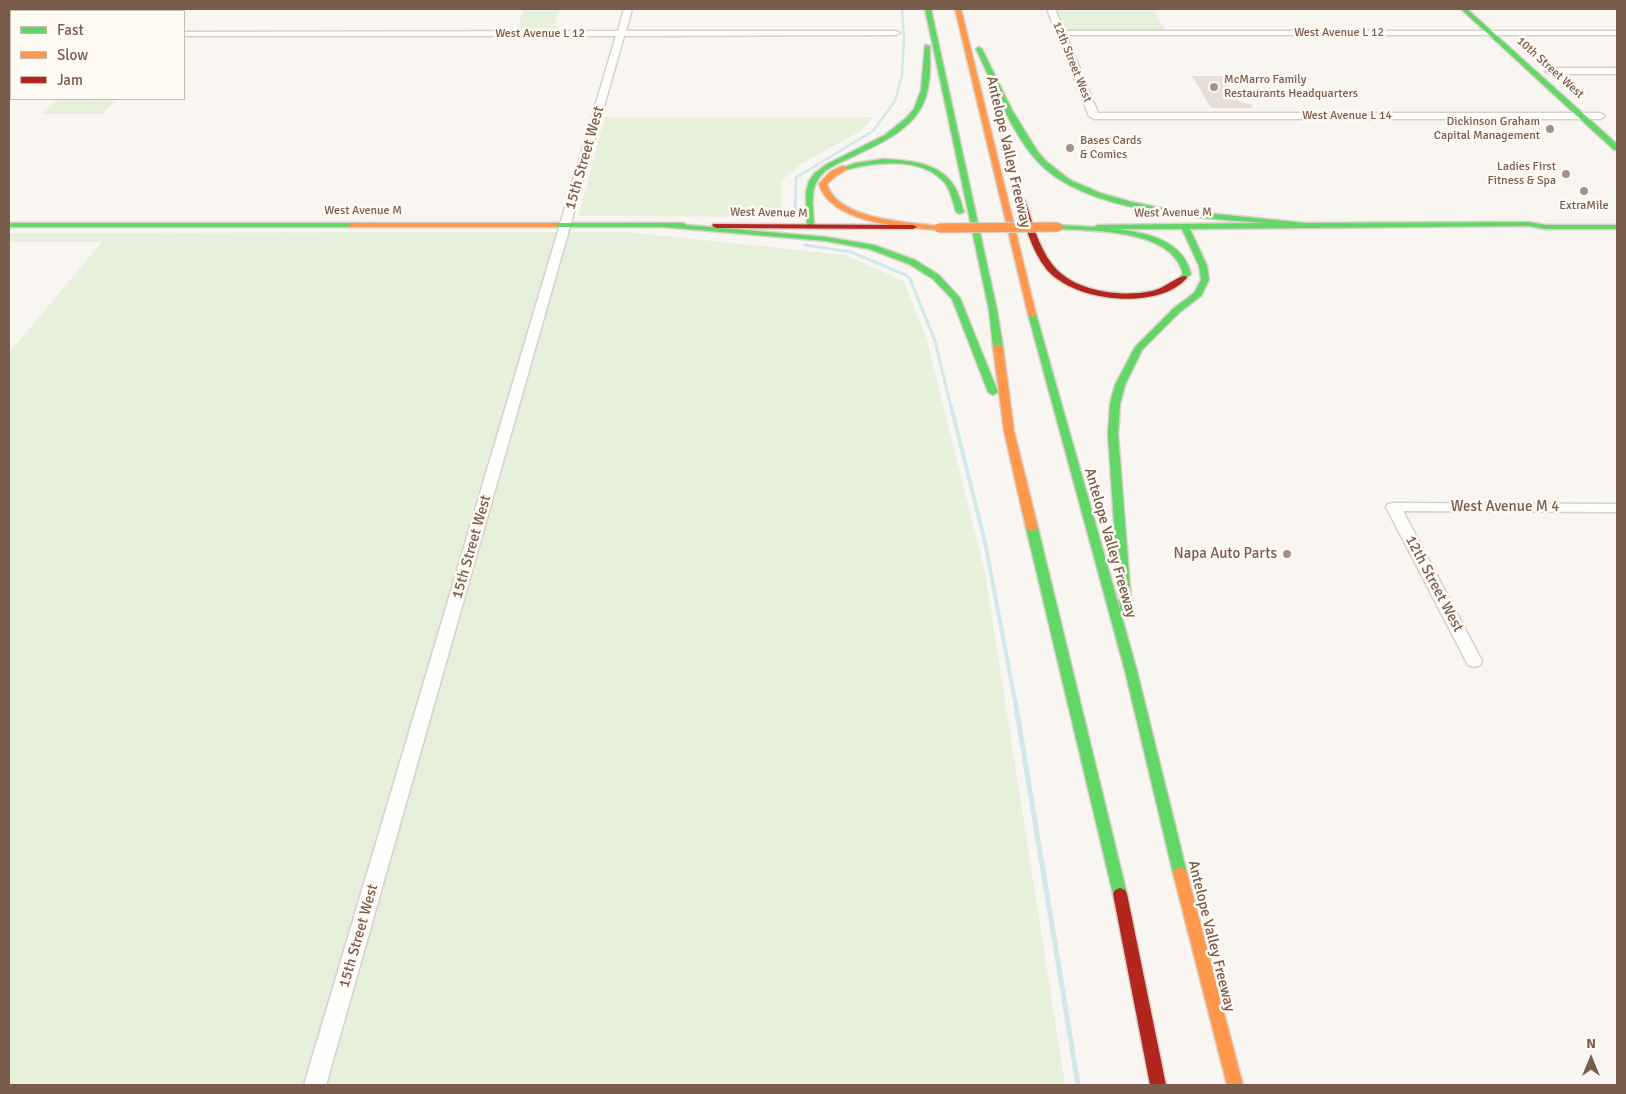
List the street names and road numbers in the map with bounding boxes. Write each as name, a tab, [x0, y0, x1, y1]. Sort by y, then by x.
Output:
street label: 12th Street West	[1049, 20, 1095, 104]
street label: West Avenue L 12	[1294, 26, 1384, 40]
street label: West Avenue L 12	[495, 27, 585, 41]
street label: 10th Street West	[1513, 34, 1587, 102]
street label: Antelope Valley Freeway	[982, 74, 1034, 230]
street label: 15th Street West	[562, 104, 608, 212]
street label: West Avenue L 14	[1302, 109, 1392, 123]
street label: West Avenue M	[324, 204, 402, 218]
street label: West Avenue M	[730, 205, 808, 221]
street label: West Avenue M	[1134, 205, 1212, 221]
street label: Antelope Valley Freeway	[1080, 466, 1140, 620]
street label: 15th Street West	[449, 493, 495, 601]
street label: West Avenue M 4	[1451, 498, 1559, 516]
street label: 12th Street West	[1401, 533, 1467, 635]
street label: Antelope Valley Freeway	[1183, 859, 1239, 1013]
street label: 15th Street West	[336, 882, 382, 990]

